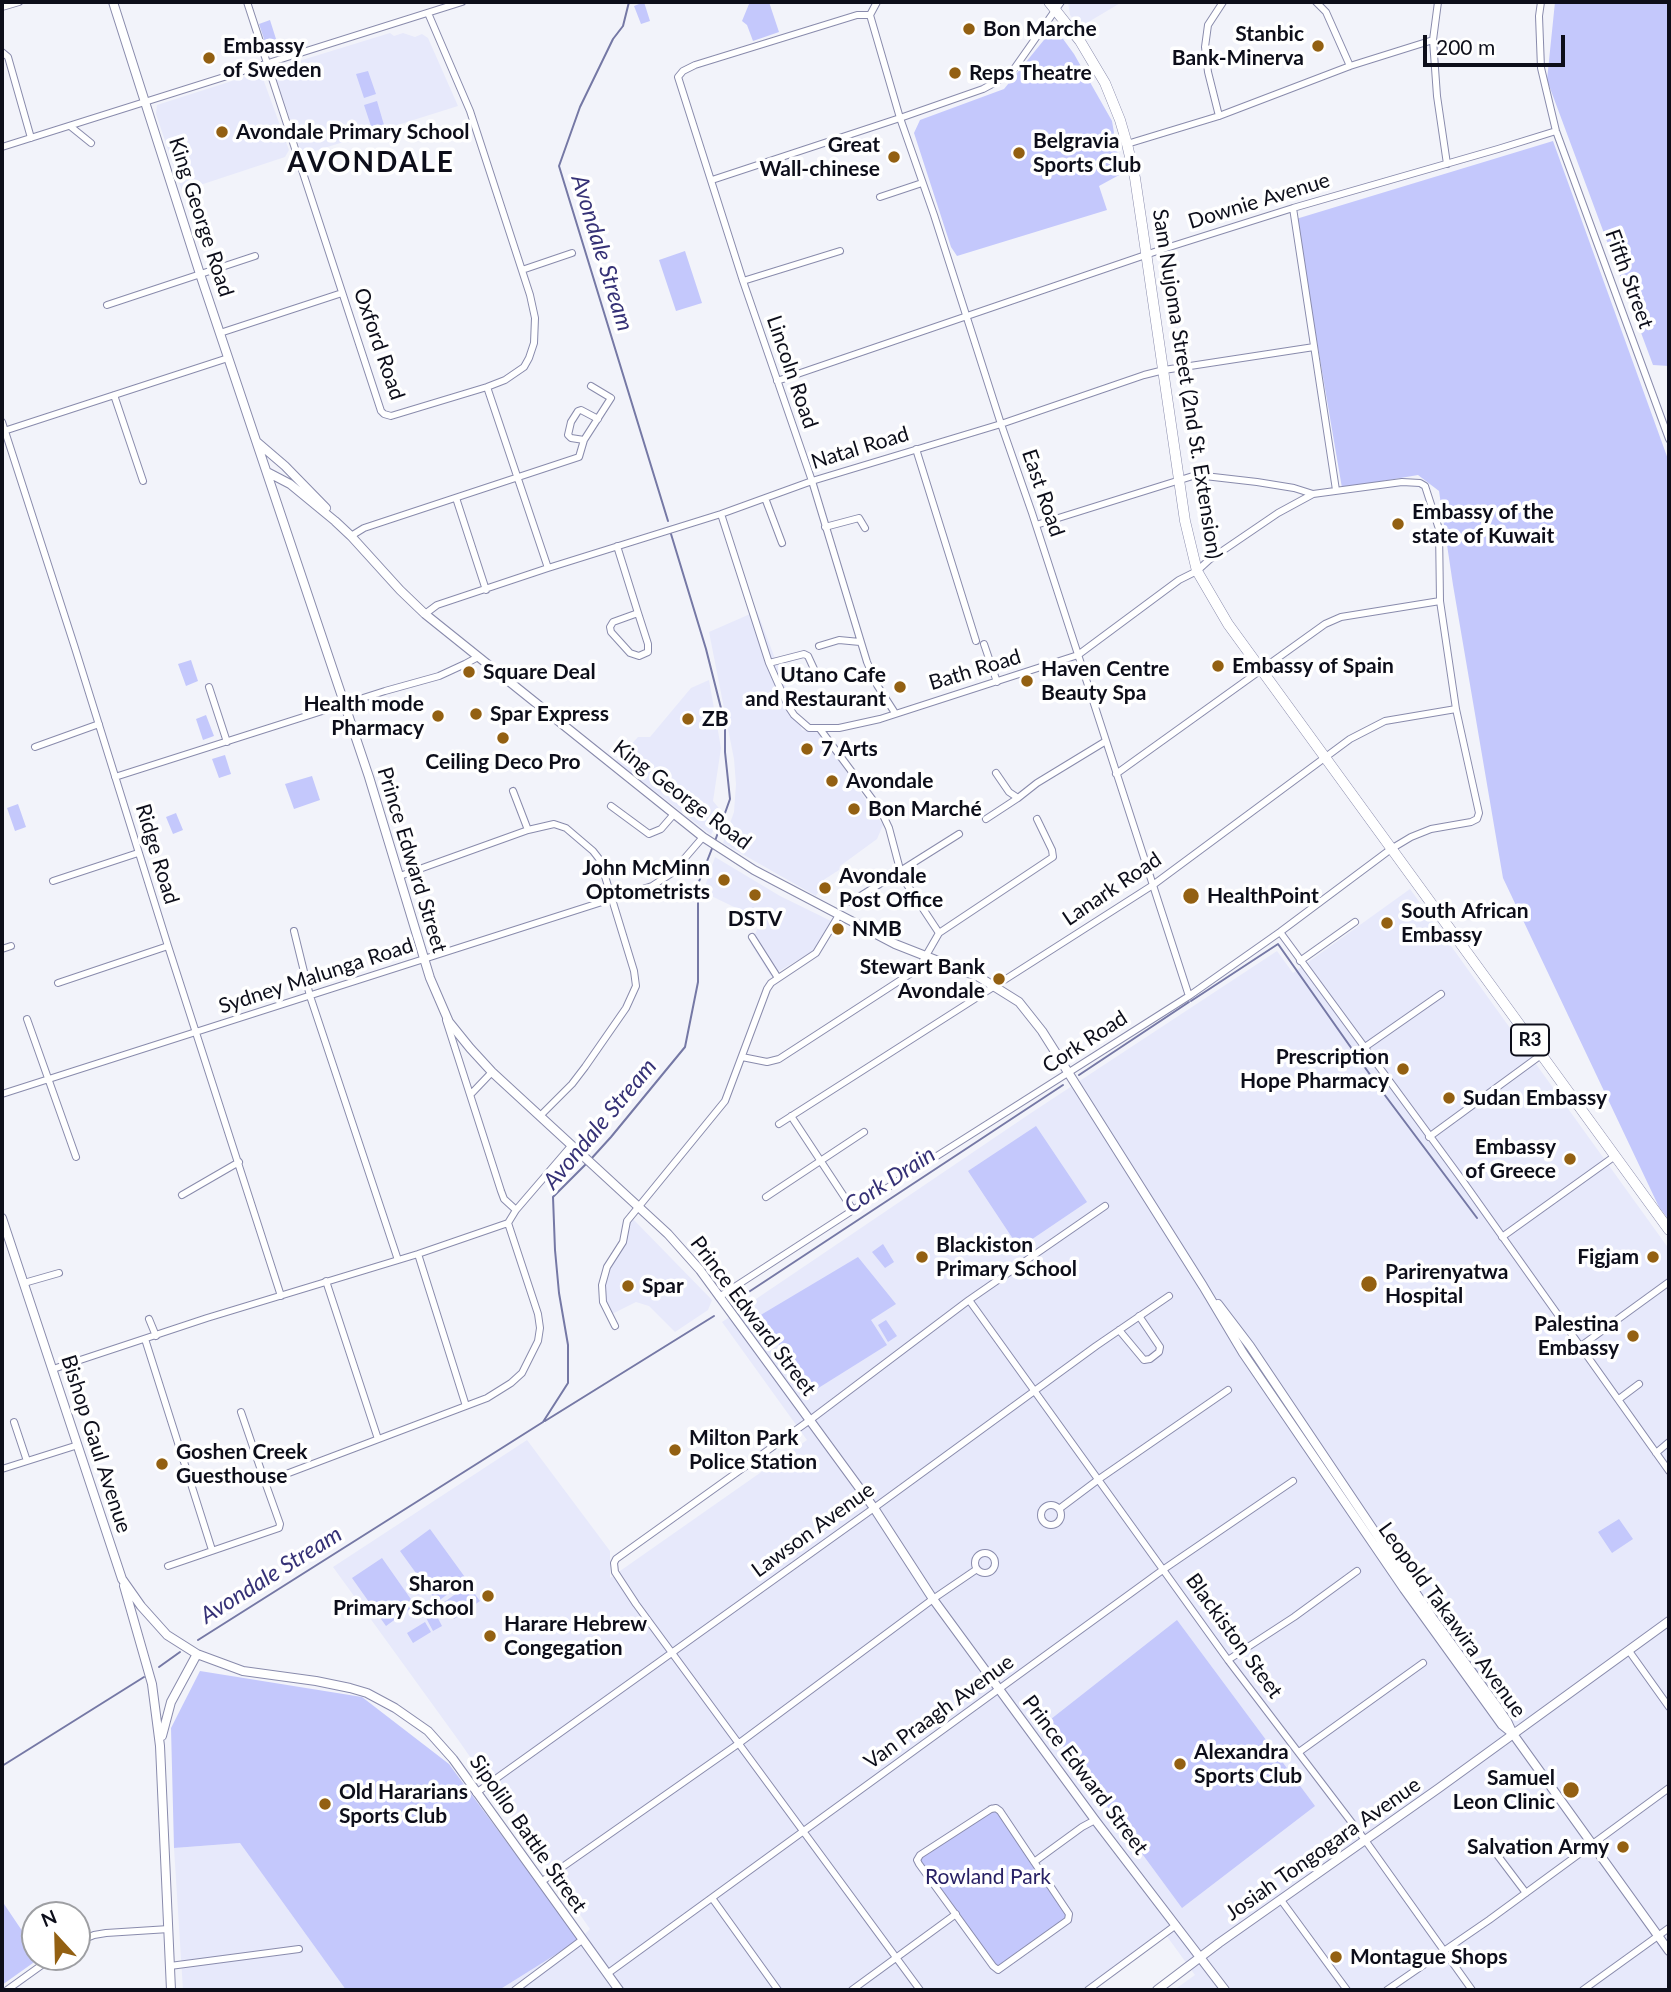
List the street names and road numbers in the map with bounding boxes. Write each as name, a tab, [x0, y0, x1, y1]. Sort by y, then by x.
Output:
street label: King George Road	[163, 134, 239, 300]
street label: Downie Avenue	[1185, 167, 1333, 235]
street label: Sam Nujoma Street (2nd St. Extension)	[1147, 207, 1227, 561]
street label: Fifth Street	[1599, 226, 1659, 332]
street label: Oxford Road	[348, 285, 410, 403]
street label: Lincoln Road	[761, 312, 823, 432]
street label: Natal Road	[808, 421, 912, 475]
street label: East Road	[1016, 446, 1070, 540]
street label: Bath Road	[926, 644, 1024, 696]
street label: King George Road	[608, 735, 756, 855]
street label: Prince Edward Street	[372, 764, 452, 956]
street label: Ridge Road	[130, 801, 184, 907]
street label: Lanark Road	[1058, 847, 1166, 931]
street label: Sydney Malunga Road	[215, 933, 417, 1019]
street label: Cork Road	[1038, 1005, 1132, 1079]
road number: R3	[1511, 1024, 1549, 1056]
street label: Prince Edward Street	[685, 1231, 821, 1401]
street label: Bishop Gaul Avenue	[55, 1352, 137, 1536]
street label: Lawson Avenue	[747, 1477, 879, 1583]
street label: Leopold Takawira Avenue	[1373, 1518, 1531, 1722]
street label: Blackiston Steet	[1180, 1569, 1288, 1703]
street label: Van Praagh Avenue	[859, 1649, 1019, 1775]
street label: Prince Edward Street	[1017, 1690, 1153, 1860]
street label: Sipolilo Battle Street	[464, 1750, 592, 1918]
street label: Josiah Tongogara Avenue	[1221, 1772, 1425, 1926]

